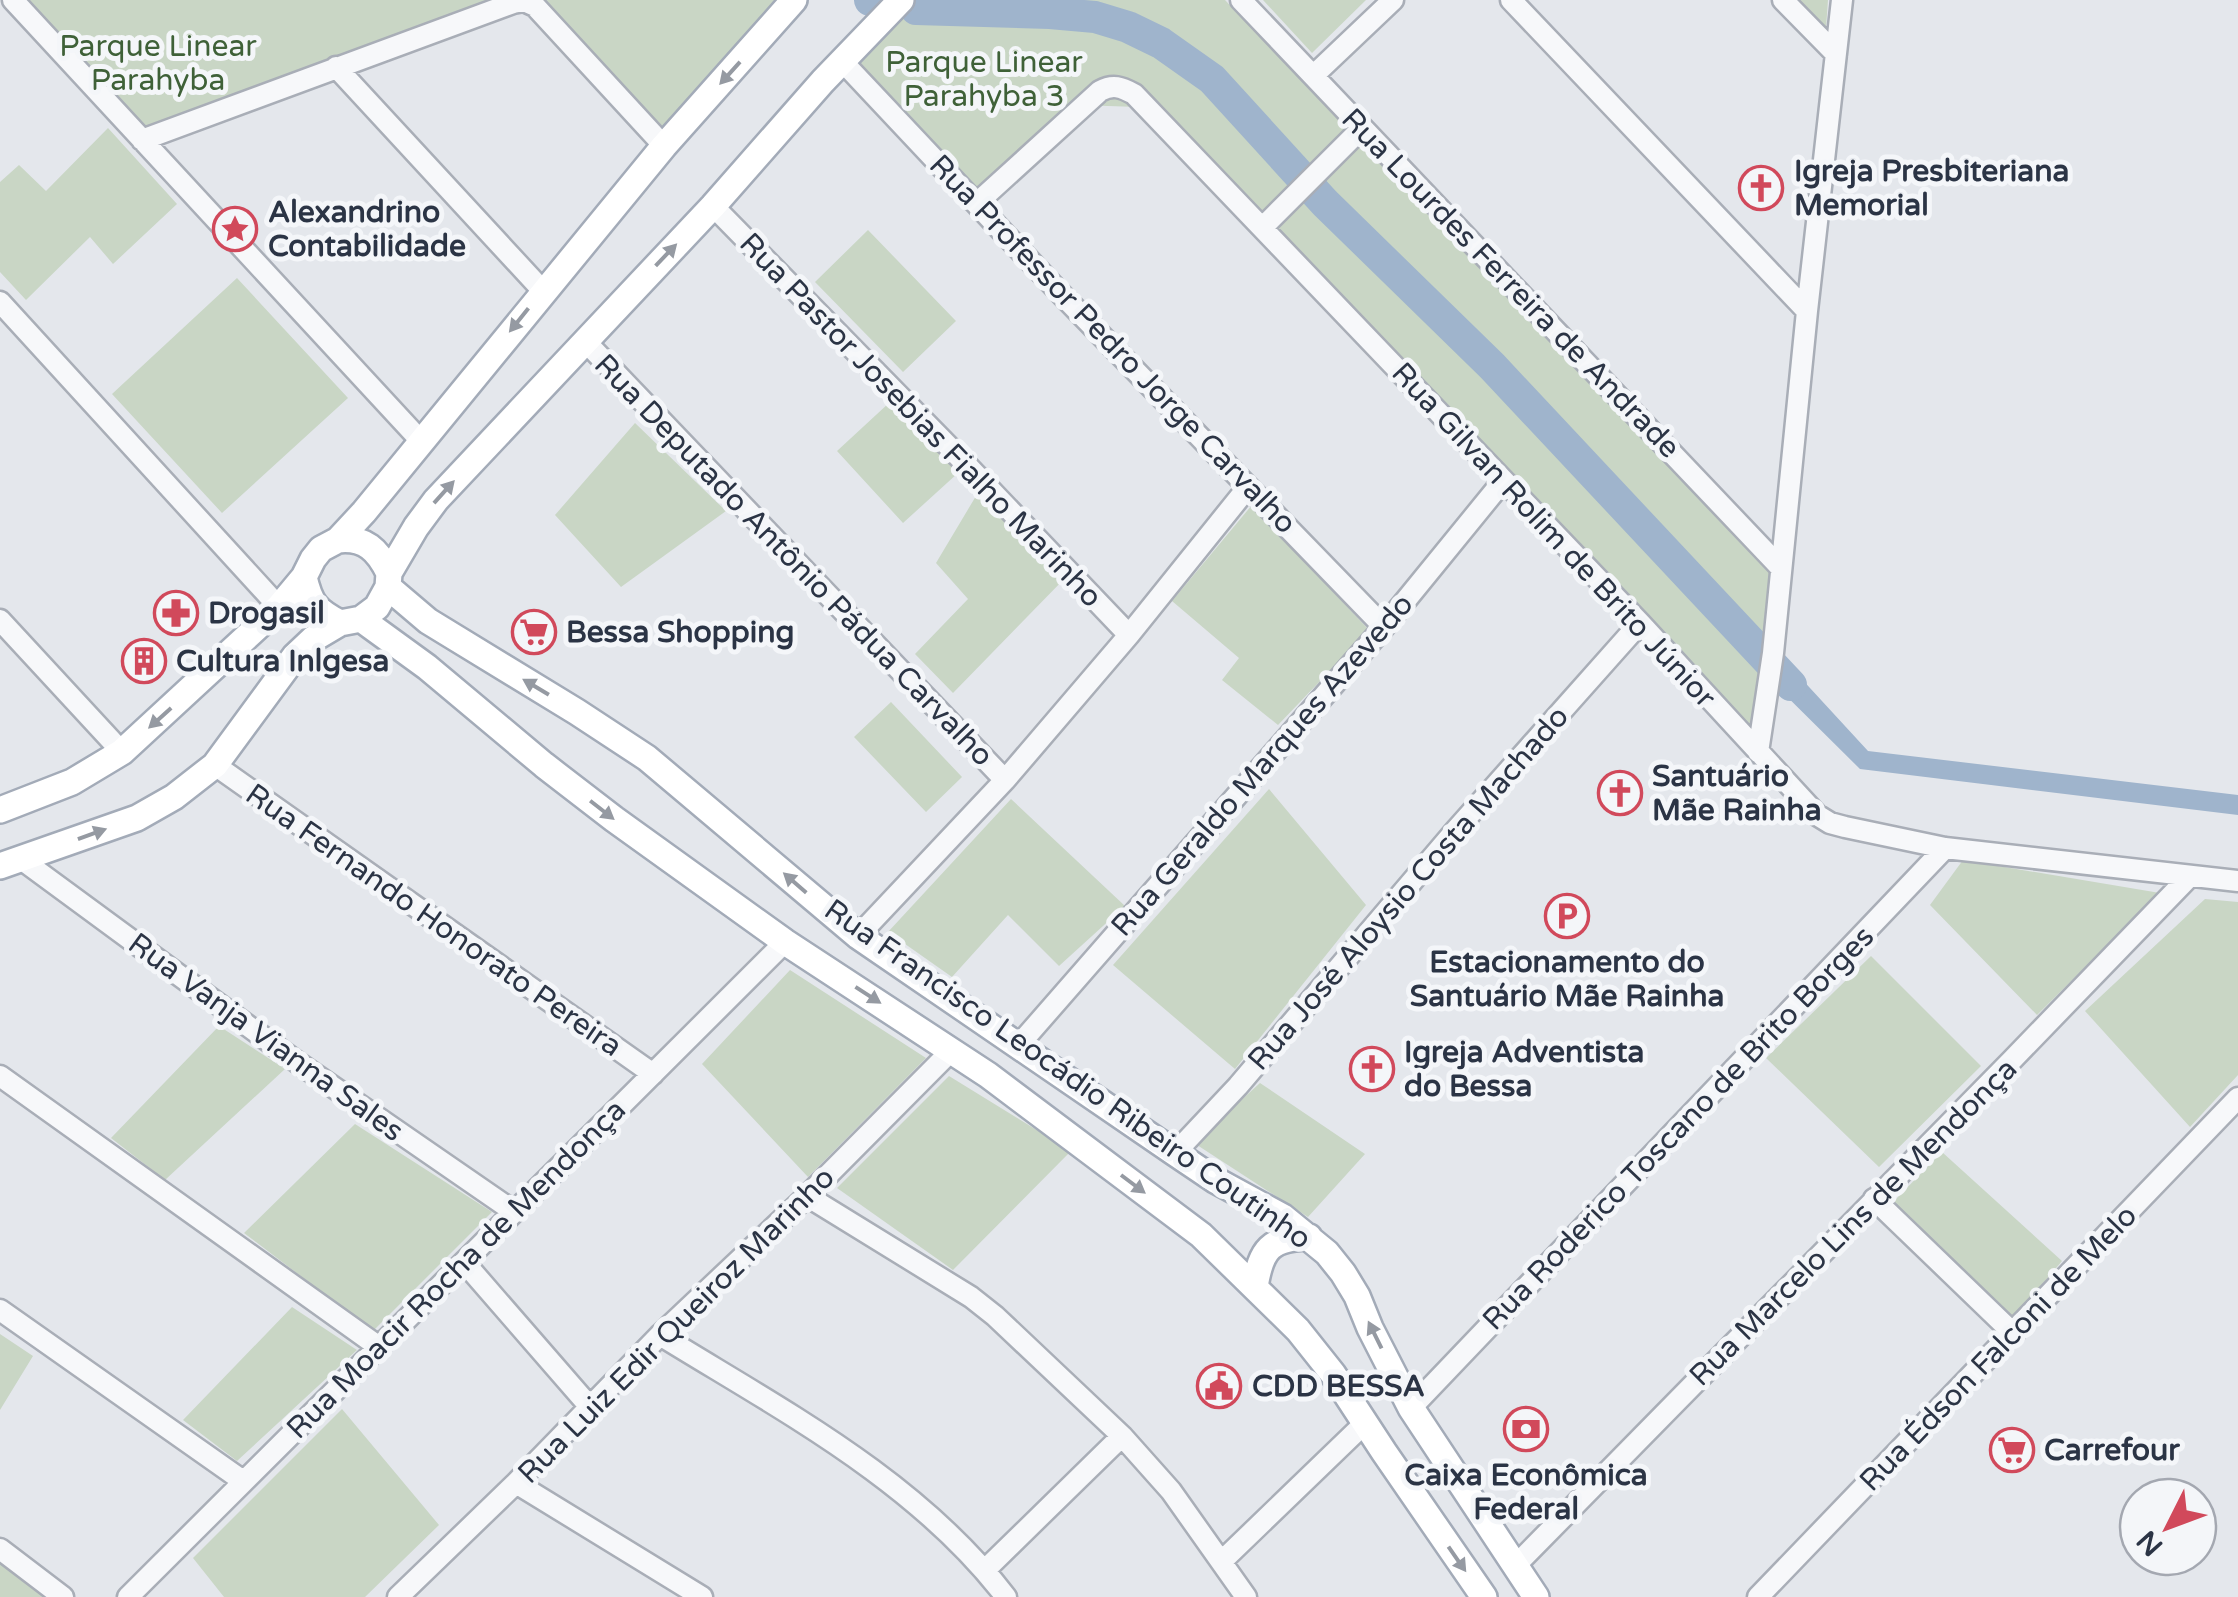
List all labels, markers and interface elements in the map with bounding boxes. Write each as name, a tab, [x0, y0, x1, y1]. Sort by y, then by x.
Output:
park label: Parque Linear Parahyba	[59, 28, 257, 99]
park label: Parque Linear Parahyba 3	[885, 44, 1083, 115]
one-way arrow	[719, 60, 741, 85]
street label: Rua Lourdes Ferreira de Andrade	[1333, 101, 1688, 466]
street label: Rua Professor Pedro Jorge Carvalho	[921, 147, 1304, 542]
place label: Igreja Presbiteriana Memorial	[1794, 153, 2069, 224]
church icon: Igreja Presbiteriana Memorial	[1738, 165, 1784, 211]
place label: Alexandrino Contabilidade	[268, 194, 466, 265]
place icon: Alexandrino Contabilidade	[212, 206, 258, 252]
street label: Rua Pastor Josebias Fialho Marinho	[731, 225, 1110, 615]
one-way arrow	[654, 243, 677, 267]
one-way arrow	[509, 308, 530, 333]
street label: Rua Deputado Antônio Pádua Carvalho	[586, 346, 1001, 774]
street label: Rua Gilvan Rolim de Brito Júnior	[1384, 355, 1724, 716]
one-way arrow	[432, 480, 454, 505]
street label: Rua Geraldo Marques Azevedo	[1103, 586, 1421, 944]
pharmacy icon: Drogasil	[153, 590, 199, 636]
place label: Drogasil	[208, 595, 325, 632]
supermarket icon: Bessa Shopping	[511, 609, 557, 655]
place label: Bessa Shopping	[566, 614, 794, 651]
building icon: Cultura Inlgesa	[121, 638, 167, 684]
place label: Cultura Inlgesa	[176, 643, 389, 680]
one-way arrow	[522, 679, 550, 697]
street label: Rua José Aloysio Costa Machado	[1240, 699, 1577, 1078]
one-way arrow	[147, 707, 172, 729]
place label: Santuário Mãe Rainha	[1652, 758, 1822, 829]
church icon: Santuário Mãe Rainha	[1597, 770, 1643, 816]
street label: Rua Fernando Honorato Pereira	[238, 776, 629, 1065]
one-way arrow	[588, 799, 614, 820]
one-way arrow	[77, 826, 107, 841]
one-way arrow	[783, 872, 808, 894]
street label: Rua Francisco Leocádio Ribeiro Coutinho	[817, 891, 1318, 1258]
parking icon: Estacionamento do Santuário Mãe Rainha	[1544, 893, 1590, 939]
street label: Rua Roderico Toscano de Brito Borges	[1475, 919, 1882, 1338]
street label: Rua Vanja Vianna Sales	[121, 925, 411, 1150]
place label: Estacionamento do Santuário Mãe Rainha	[1410, 944, 1724, 1015]
one-way arrow	[855, 985, 882, 1003]
place label: Igreja Adventista do Bessa	[1404, 1034, 1644, 1105]
church icon: Igreja Adventista do Bessa	[1349, 1046, 1395, 1092]
street label: Rua Marcelo Lins de Mendonça	[1682, 1051, 2025, 1394]
street label: Rua Moacir Rocha de Mendonça	[279, 1092, 634, 1447]
street label: Rua Luiz Edir Queiroz Marinho	[510, 1159, 842, 1491]
one-way arrow	[1120, 1173, 1146, 1193]
street label: Rua Édson Falconi de Melo	[1852, 1198, 2145, 1499]
one-way arrow	[1366, 1321, 1383, 1350]
public building icon: CDD BESSA	[1196, 1363, 1242, 1409]
place label: CDD BESSA	[1252, 1368, 1425, 1405]
bank icon: Caixa Econômica Federal	[1503, 1406, 1549, 1452]
supermarket icon: Carrefour	[1989, 1427, 2035, 1473]
place label: Carrefour	[2044, 1432, 2180, 1469]
place label: Caixa Econômica Federal	[1404, 1457, 1648, 1528]
north arrow	[2118, 1477, 2218, 1577]
text: N	[2130, 1523, 2170, 1563]
one-way arrow	[1447, 1545, 1466, 1572]

